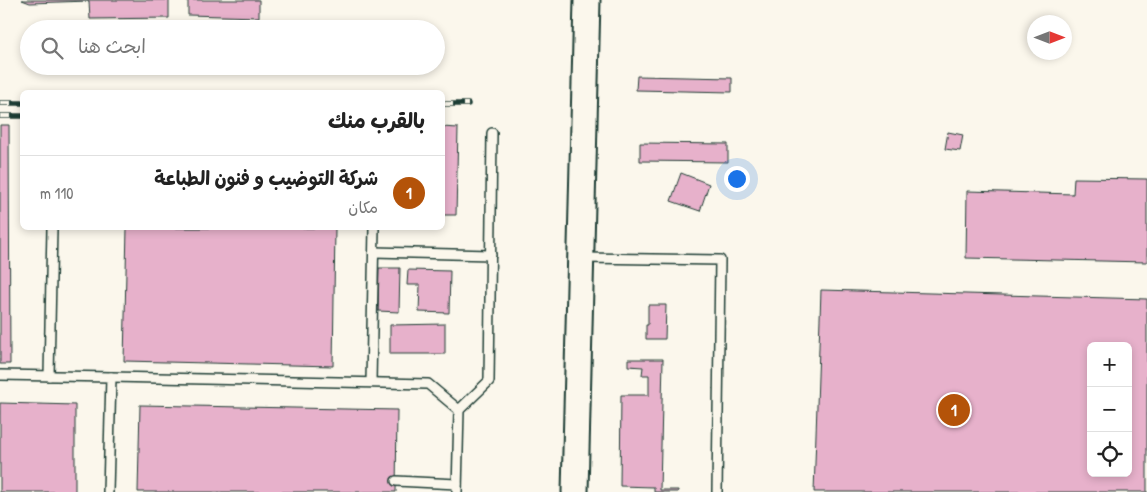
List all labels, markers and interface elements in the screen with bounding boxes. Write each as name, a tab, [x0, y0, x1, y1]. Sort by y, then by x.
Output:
north arrow	[1027, 15, 1072, 60]
search box	[20, 20, 445, 75]
text: ابحث هنا	[78, 33, 146, 59]
icon: search	[38, 34, 66, 62]
text: بالقرب منك	[328, 106, 425, 135]
text: شركة التوضيب و فنون الطباعة	[154, 165, 378, 191]
your location	[724, 166, 750, 192]
text: 110 m	[40, 182, 73, 204]
text: 1	[406, 182, 412, 204]
text: مكان	[348, 196, 378, 218]
map controls	[1087, 342, 1132, 477]
button: +	[1087, 342, 1132, 387]
button: −	[1087, 387, 1132, 432]
pin: 1	[938, 391, 970, 429]
button: locate	[1087, 432, 1132, 477]

